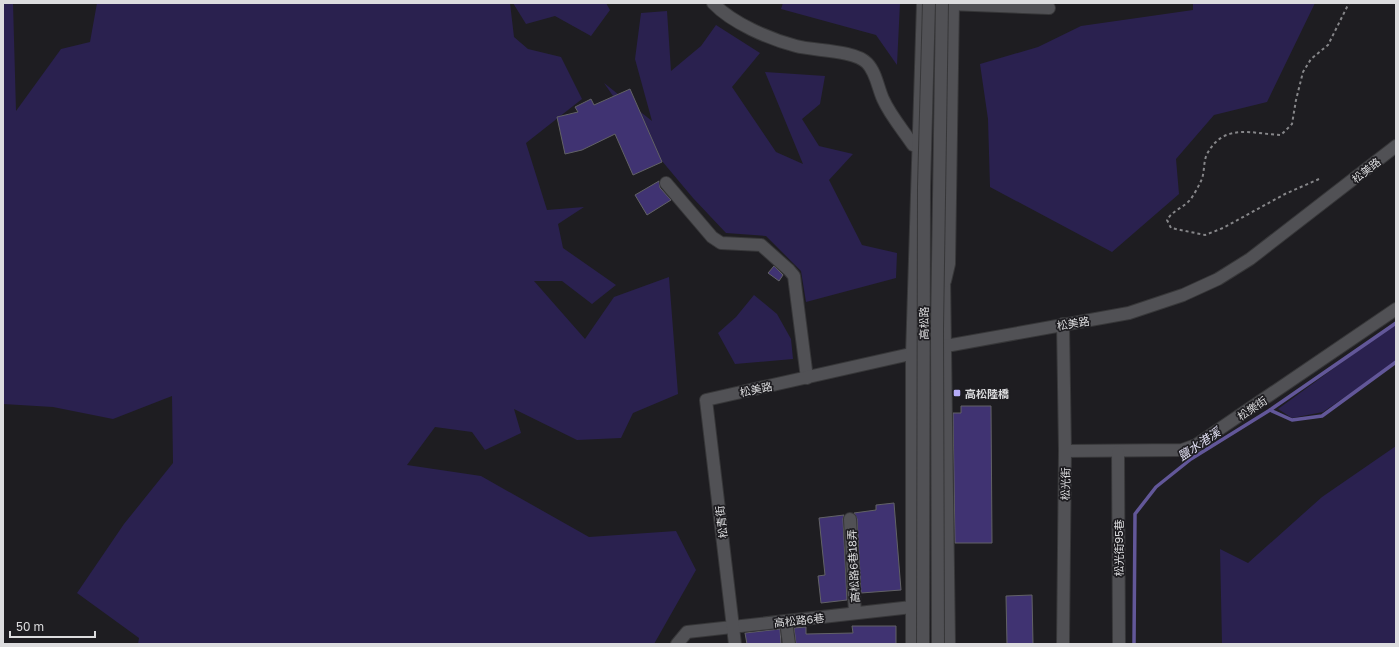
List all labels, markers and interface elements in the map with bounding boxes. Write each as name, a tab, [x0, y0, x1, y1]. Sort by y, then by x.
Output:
street label: 松美路	[1349, 155, 1383, 185]
street label: 高松路	[917, 307, 930, 340]
street label: 松美路	[1056, 314, 1090, 332]
street label: 松美路	[739, 379, 773, 399]
place label: 高松陸橋	[965, 387, 1009, 400]
marker: 高松陸橋	[952, 388, 962, 398]
street label: 松樂街	[1235, 393, 1269, 423]
water label: 鹽水港溪	[1175, 423, 1225, 464]
street label: 松光街	[1058, 467, 1072, 501]
street label: 松青街	[713, 505, 729, 539]
street label: 松光街95巷	[1112, 519, 1125, 577]
street label: 高松路6巷18弄	[845, 529, 861, 603]
street label: 高松路6巷	[773, 611, 825, 629]
scale bar	[10, 613, 95, 639]
text: 50 m	[16, 619, 44, 634]

